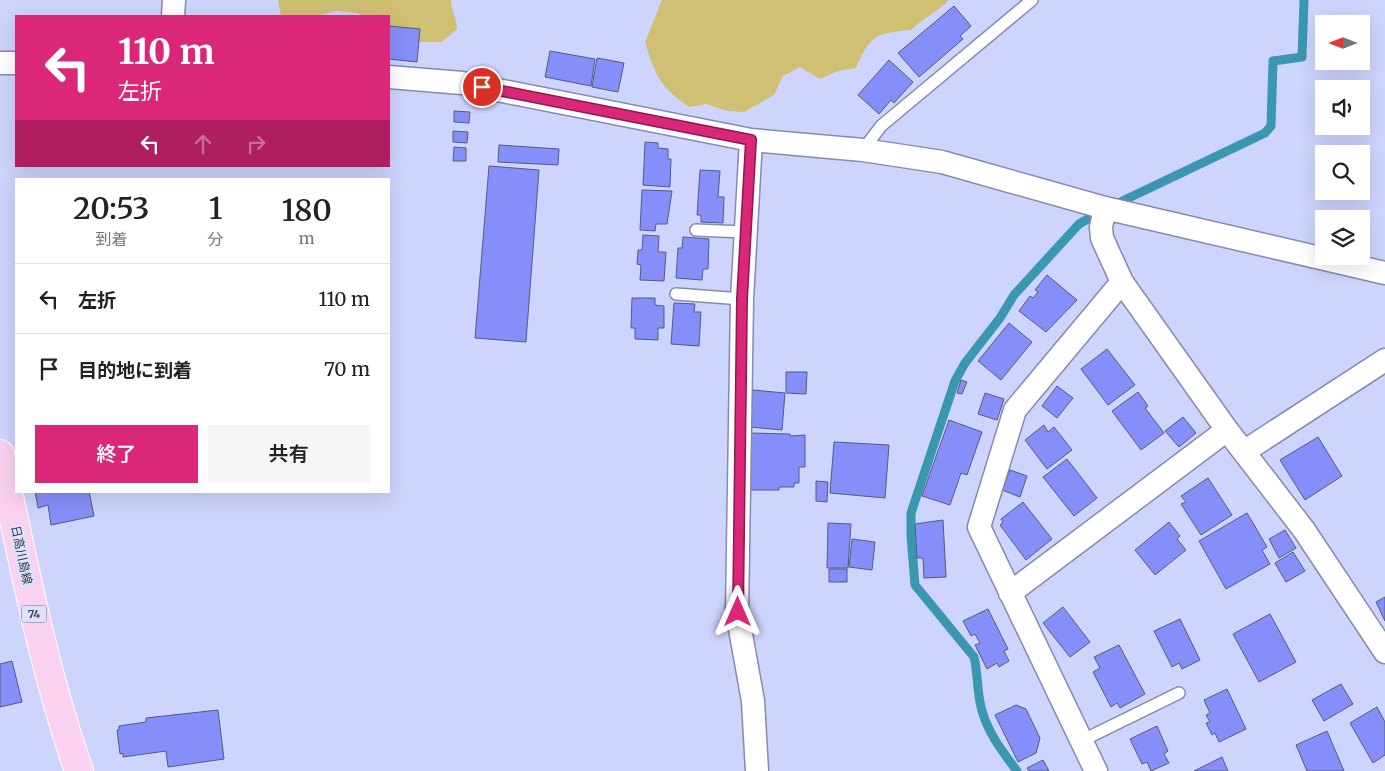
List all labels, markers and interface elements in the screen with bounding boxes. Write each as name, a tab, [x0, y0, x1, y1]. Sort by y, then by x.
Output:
north arrow	[1315, 15, 1370, 70]
map controls	[1315, 15, 1370, 265]
text: 110 m	[118, 30, 215, 74]
icon: left	[35, 35, 100, 100]
pin	[461, 66, 503, 108]
icon: arrive	[468, 73, 496, 101]
text: 左折	[118, 77, 162, 105]
button: sound	[1315, 80, 1370, 135]
icon: left	[136, 130, 164, 158]
icon: ahead	[189, 130, 217, 158]
icon: right	[242, 130, 270, 158]
button: search	[1315, 145, 1370, 200]
text: 20:53	[73, 189, 150, 227]
text: 1	[209, 189, 222, 227]
text: 180	[282, 191, 332, 229]
button: layers	[1315, 210, 1370, 265]
text: m	[299, 228, 315, 248]
text: 到着	[95, 229, 127, 249]
text: 分	[208, 229, 224, 249]
icon: left	[35, 285, 63, 313]
text: 110 m	[319, 287, 370, 311]
text: 左折	[78, 288, 116, 312]
icon: arrive	[35, 355, 63, 383]
text: 70 m	[324, 357, 370, 381]
text: 目的地に到着	[78, 358, 192, 382]
button: 終了	[35, 425, 198, 483]
button: 共有	[208, 425, 370, 483]
street label: 日高川島線	[8, 524, 36, 586]
position arrow	[711, 585, 763, 637]
road number: 74	[22, 606, 46, 622]

